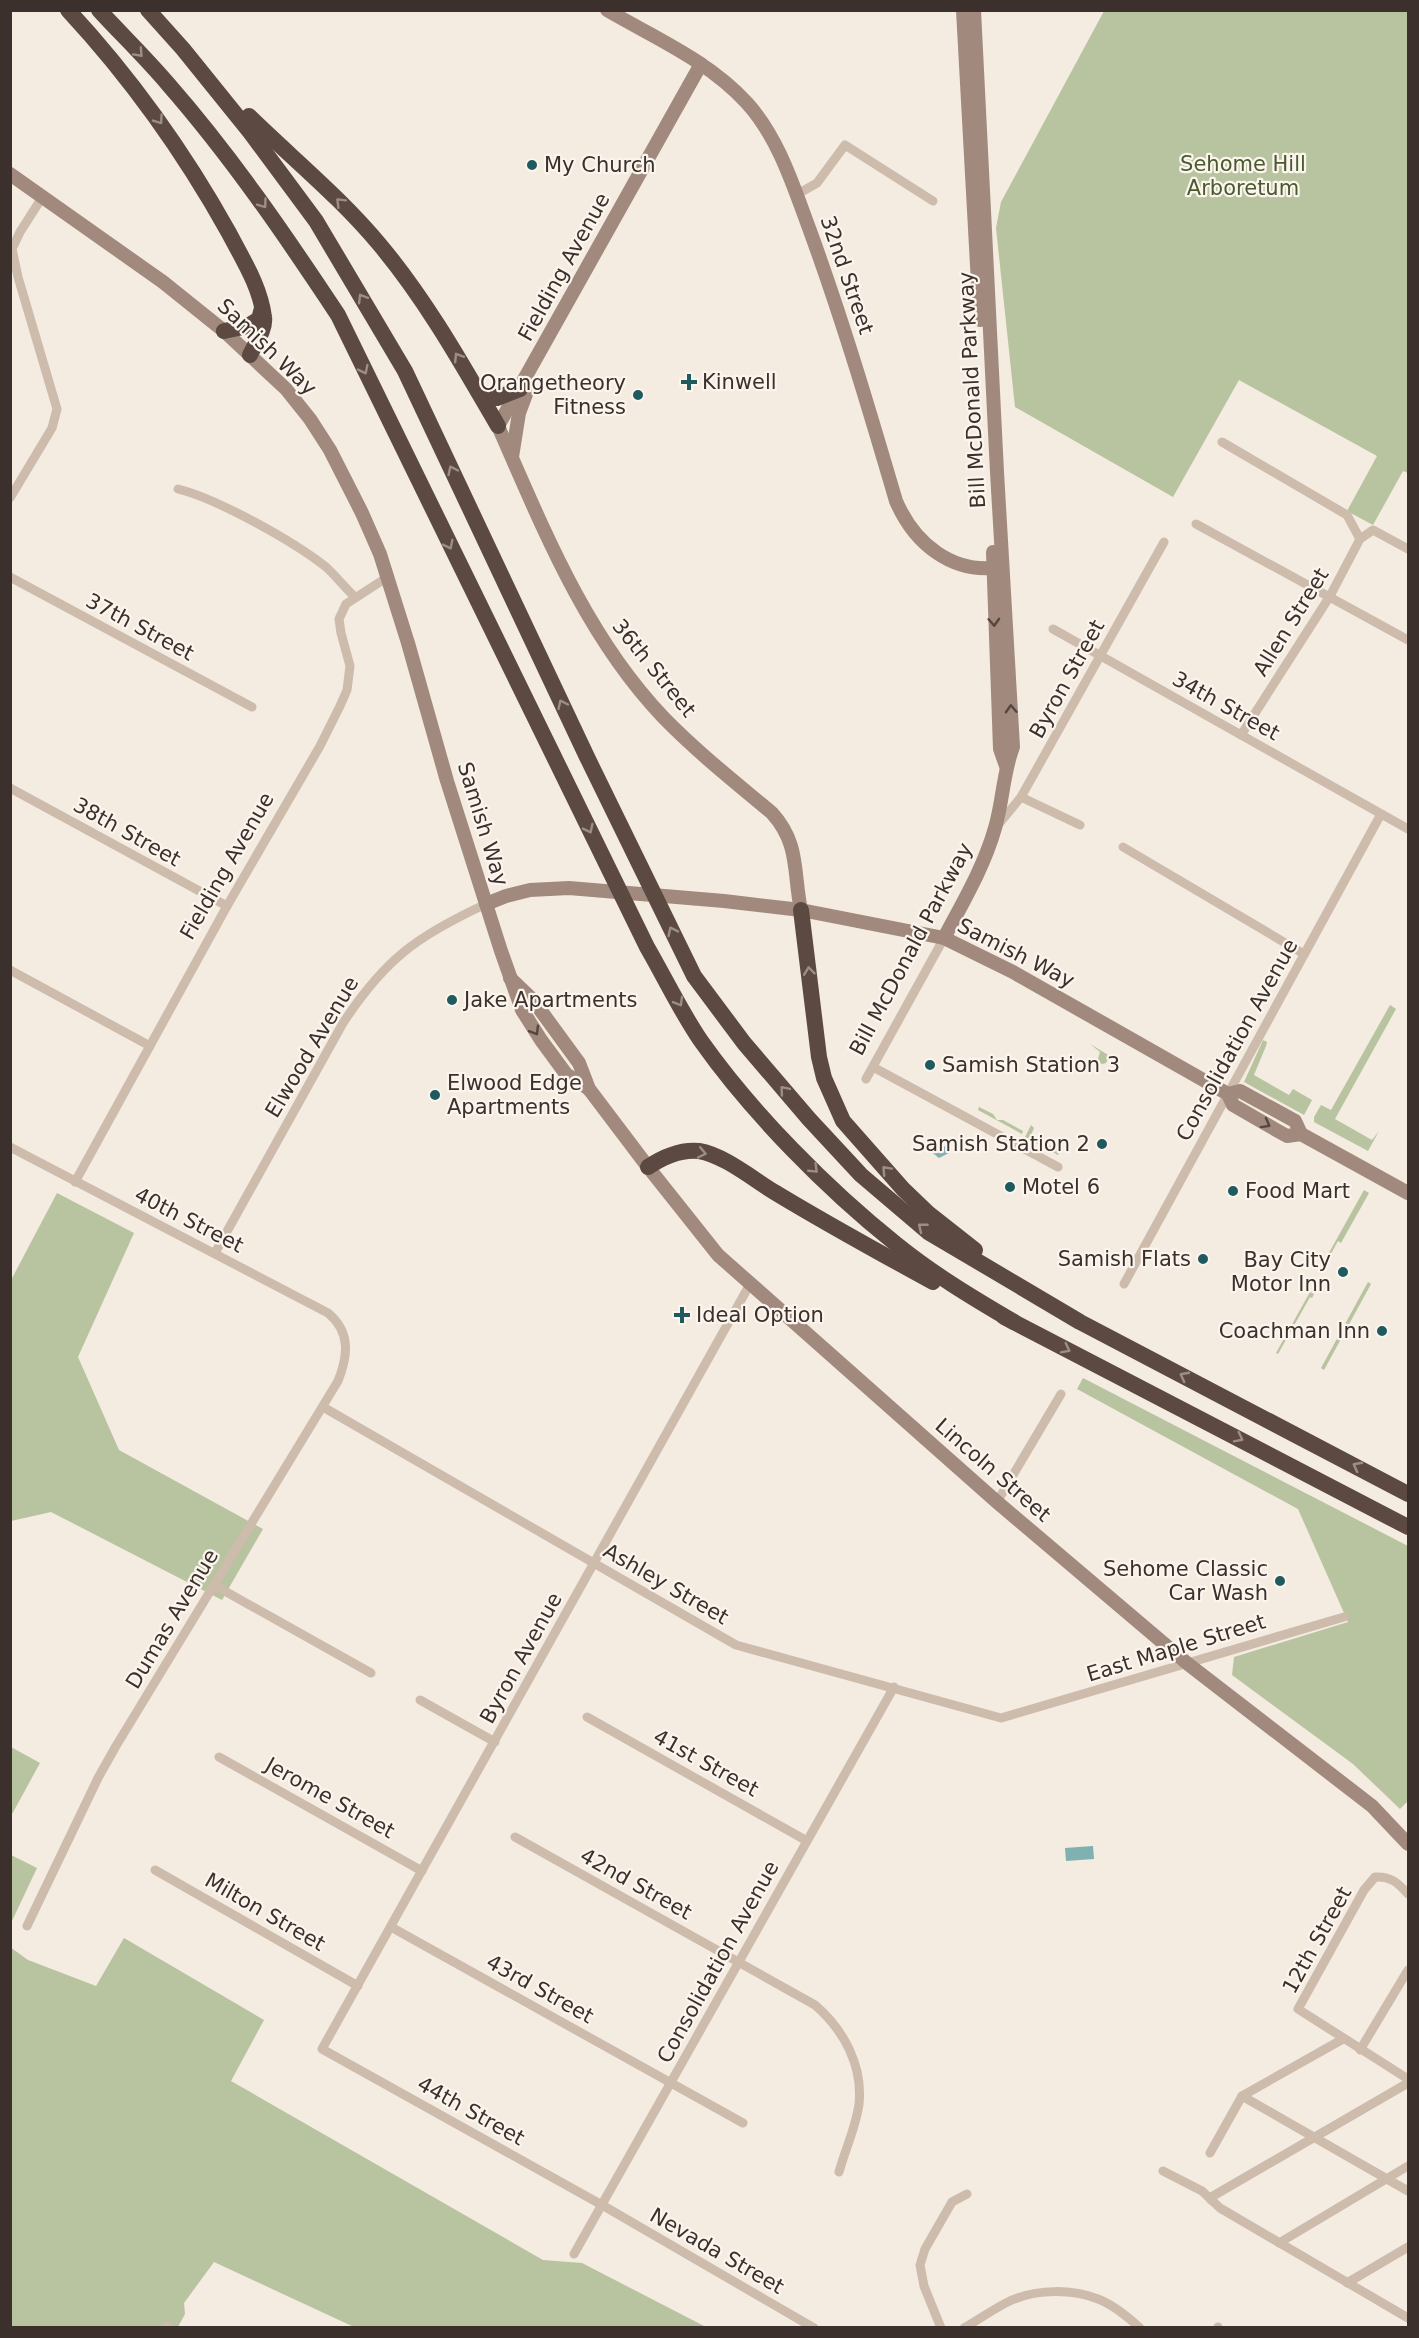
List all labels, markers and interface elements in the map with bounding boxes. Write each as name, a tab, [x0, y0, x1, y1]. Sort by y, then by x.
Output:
one-way arrow	[132, 46, 143, 57]
one-way arrow	[152, 114, 163, 125]
park label: Sehome Hill Arboretum	[1180, 152, 1306, 200]
place label: My Church	[544, 153, 656, 177]
marker: My Church	[525, 158, 539, 172]
street label: Fielding Avenue	[513, 189, 615, 345]
one-way arrow	[255, 197, 266, 208]
one-way arrow	[337, 199, 348, 210]
street label: 32nd Street	[815, 213, 879, 337]
street label: Bill McDonald Parkway	[954, 271, 990, 509]
street label: Samish Way	[213, 294, 321, 400]
one-way arrow	[357, 294, 369, 304]
one-way arrow	[454, 353, 465, 364]
one-way arrow	[357, 363, 368, 374]
place label: Kinwell	[702, 370, 777, 394]
place label: Orangetheory Fitness	[480, 371, 626, 419]
marker: Kinwell	[680, 373, 698, 391]
marker: Orangetheory Fitness	[631, 388, 645, 402]
one-way arrow	[448, 466, 460, 477]
one-way arrow	[442, 539, 454, 550]
street label: Allen Street	[1248, 564, 1334, 680]
street label: 37th Street	[82, 589, 198, 665]
street label: 36th Street	[607, 614, 701, 722]
street label: Byron Street	[1025, 616, 1109, 742]
one-way arrow	[988, 618, 1001, 627]
street label: 34th Street	[1168, 667, 1284, 745]
one-way arrow	[557, 699, 569, 710]
one-way arrow	[1004, 705, 1017, 714]
street label: Samish Way	[453, 759, 513, 889]
street label: Fielding Avenue	[175, 788, 279, 944]
street label: 38th Street	[69, 793, 185, 871]
one-way arrow	[582, 823, 593, 833]
street label: Bill McDonald Parkway	[845, 839, 977, 1059]
street label: Samish Way	[953, 913, 1079, 993]
one-way arrow	[668, 927, 679, 937]
street label: Consolidation Avenue	[1171, 935, 1303, 1145]
one-way arrow	[803, 967, 816, 976]
street label: Elwood Avenue	[261, 972, 363, 1122]
place label: Jake Apartments	[462, 988, 637, 1012]
marker: Jake Apartments	[445, 993, 459, 1007]
one-way arrow	[672, 996, 683, 1006]
one-way arrow	[527, 1024, 538, 1035]
place label: Samish Station 3	[942, 1053, 1120, 1077]
marker: Samish Station 3	[923, 1058, 937, 1072]
place label: Elwood Edge Apartments	[447, 1071, 582, 1119]
one-way arrow	[780, 1086, 791, 1097]
marker: Elwood Edge Apartments	[428, 1088, 442, 1102]
one-way arrow	[1260, 1117, 1270, 1128]
place label: Samish Station 2	[912, 1132, 1090, 1156]
marker: Samish Station 2	[1095, 1137, 1109, 1151]
one-way arrow	[697, 1146, 707, 1159]
one-way arrow	[806, 1162, 817, 1173]
one-way arrow	[882, 1166, 893, 1176]
place label: Motel 6	[1022, 1175, 1100, 1199]
place label: Food Mart	[1245, 1179, 1350, 1203]
marker: Motel 6	[1003, 1180, 1017, 1194]
street label: 40th Street	[131, 1182, 247, 1258]
marker: Food Mart	[1226, 1184, 1240, 1198]
one-way arrow	[918, 1223, 929, 1234]
place label: Samish Flats	[1058, 1247, 1191, 1271]
place label: Bay City Motor Inn	[1231, 1248, 1331, 1296]
marker: Samish Flats	[1196, 1252, 1210, 1266]
marker: Bay City Motor Inn	[1336, 1265, 1350, 1279]
place label: Ideal Option	[696, 1303, 824, 1327]
marker: Ideal Option	[673, 1306, 691, 1324]
place label: Coachman Inn	[1219, 1319, 1370, 1343]
marker: Coachman Inn	[1375, 1324, 1389, 1338]
one-way arrow	[1059, 1341, 1070, 1353]
one-way arrow	[1180, 1372, 1191, 1383]
street label: Lincoln Street	[930, 1413, 1056, 1527]
one-way arrow	[1232, 1431, 1243, 1442]
one-way arrow	[1353, 1462, 1363, 1473]
street label: Ashley Street	[599, 1539, 733, 1629]
street label: Dumas Avenue	[121, 1545, 223, 1693]
place label: Sehome Classic Car Wash	[1103, 1557, 1268, 1605]
marker: Sehome Classic Car Wash	[1273, 1574, 1287, 1588]
street label: Byron Avenue	[475, 1588, 567, 1728]
street label: East Maple Street	[1084, 1609, 1268, 1687]
street label: 41st Street	[649, 1724, 763, 1802]
street label: Jerome Street	[259, 1752, 399, 1843]
street label: 42nd Street	[576, 1843, 696, 1925]
street label: Consolidation Avenue	[652, 1857, 784, 2067]
street label: Milton Street	[201, 1868, 329, 1956]
street label: 12th Street	[1278, 1882, 1356, 1998]
street label: 43rd Street	[482, 1950, 598, 2028]
street label: 44th Street	[413, 2072, 529, 2150]
street label: Nevada Street	[646, 2203, 788, 2299]

